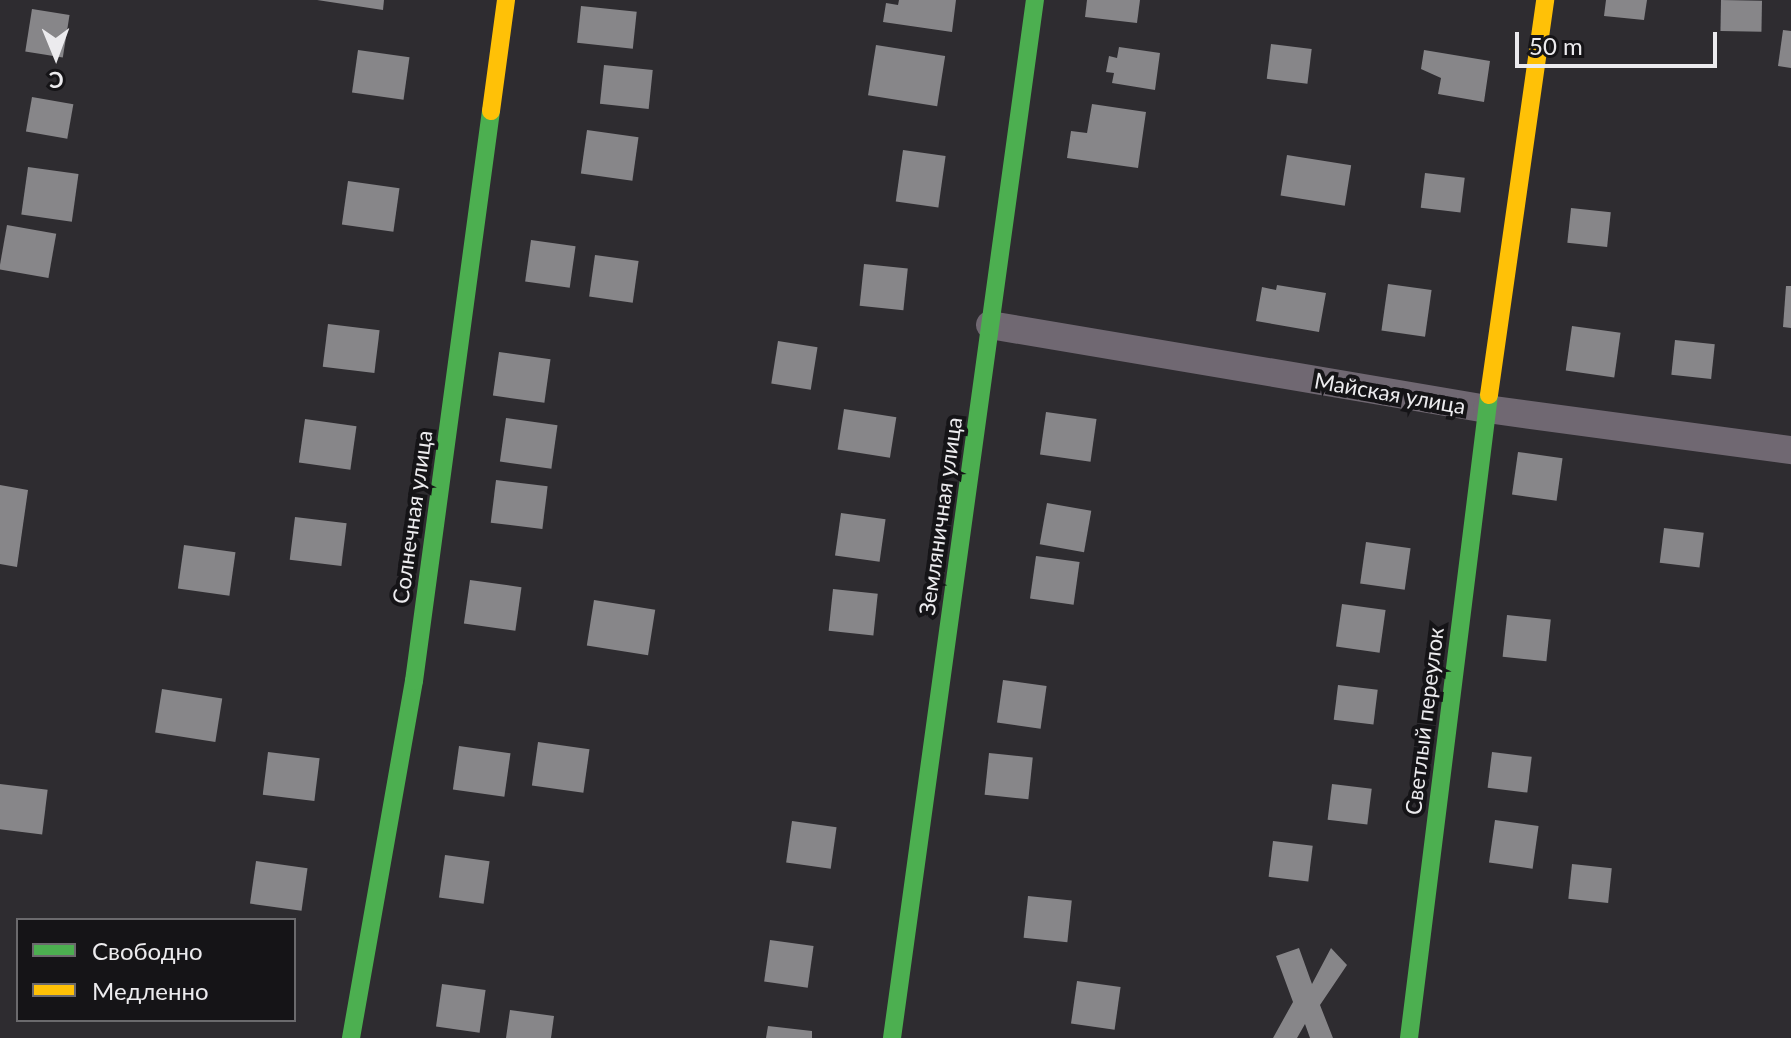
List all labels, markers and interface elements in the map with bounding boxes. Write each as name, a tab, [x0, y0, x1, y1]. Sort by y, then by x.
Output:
north arrow	[16, 16, 96, 96]
scale bar	[1519, 16, 1721, 66]
text: 50 m	[1529, 31, 1583, 60]
text: С	[49, 67, 64, 94]
street label: Майская улица	[1312, 367, 1468, 419]
street label: Земляничная улица	[913, 415, 967, 617]
street label: Солнечная улица	[387, 429, 437, 605]
street label: Светлый переулок	[1399, 626, 1449, 816]
legend	[16, 918, 296, 1022]
text: Свободно	[92, 936, 203, 965]
text: Медленно	[92, 976, 209, 1005]

